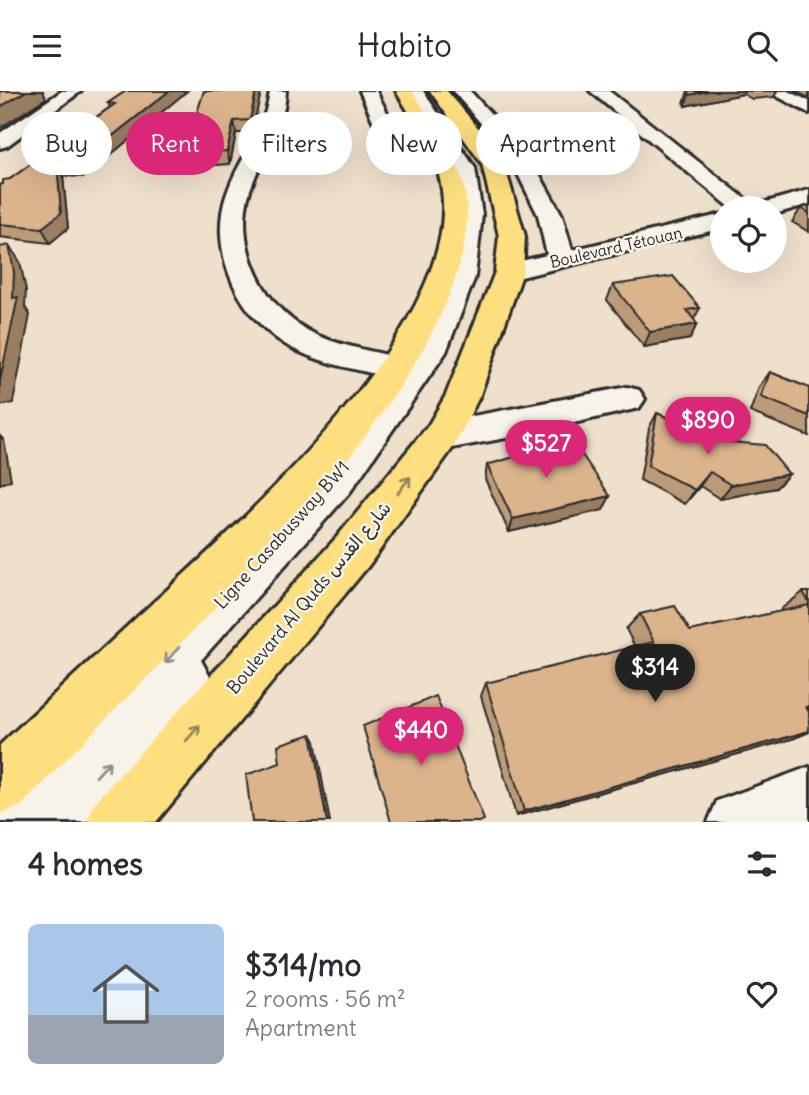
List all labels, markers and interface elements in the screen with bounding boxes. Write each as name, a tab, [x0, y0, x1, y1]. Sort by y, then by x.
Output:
text: Habito	[357, 25, 452, 66]
icon: menu	[28, 27, 66, 65]
icon: search	[743, 27, 781, 65]
chip: Buy	[21, 112, 112, 175]
chip: Rent	[126, 112, 224, 175]
chip: Filters	[238, 112, 352, 175]
chip: New	[366, 112, 462, 175]
chip: Apartment	[476, 112, 640, 175]
map controls	[710, 196, 787, 273]
button: locate	[710, 196, 787, 273]
street label: Boulevard Tétouan	[548, 222, 684, 272]
pin: $890	[667, 397, 749, 457]
text: $890	[681, 405, 735, 434]
pin: $527	[505, 421, 587, 480]
text: $527	[521, 428, 571, 457]
street label: Ligne Casabusway BW1	[209, 456, 354, 613]
one-way arrow	[396, 476, 411, 495]
street label: Boulevard Al Quds شارع القدس	[221, 497, 397, 699]
pin: $314	[614, 645, 696, 704]
one-way arrow	[164, 646, 181, 663]
text: $314	[631, 652, 679, 681]
pin: $440	[380, 707, 462, 767]
text: $440	[394, 715, 448, 744]
one-way arrow	[185, 724, 201, 742]
one-way arrow	[94, 761, 111, 778]
text: 4 homes	[28, 845, 143, 883]
icon: filters	[743, 845, 781, 883]
text: $314/mo	[245, 946, 361, 984]
icon: home	[84, 952, 168, 1036]
icon: heart	[743, 975, 781, 1013]
text: 2 rooms · 56 m²	[245, 984, 406, 1013]
text: Apartment	[245, 1013, 357, 1042]

